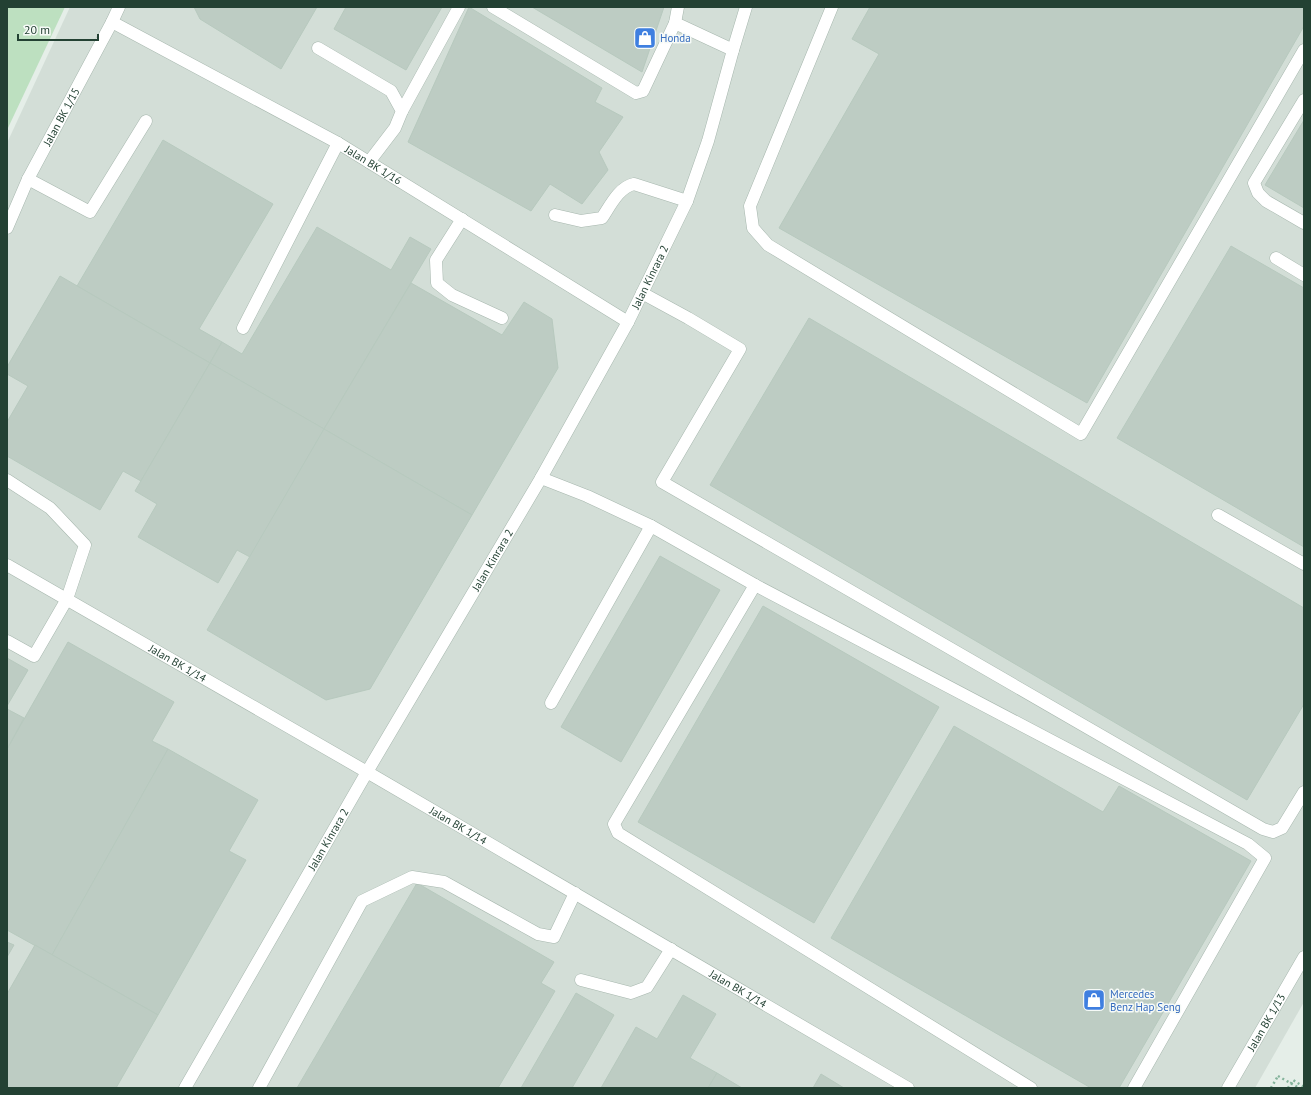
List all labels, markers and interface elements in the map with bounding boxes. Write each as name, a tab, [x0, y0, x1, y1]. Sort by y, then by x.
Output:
scale bar	[18, 16, 98, 42]
text: 20 m	[24, 22, 50, 37]
shop icon: Honda	[632, 25, 658, 51]
place label: Honda	[660, 31, 691, 45]
street label: Jalan BK 1/15	[40, 85, 83, 149]
street label: Jalan BK 1/16	[342, 142, 404, 188]
street label: Jalan Kinrara 2	[628, 243, 671, 312]
street label: Jalan Kinrara 2	[468, 527, 516, 594]
street label: Jalan BK 1/14	[146, 641, 209, 685]
street label: Jalan BK 1/14	[426, 803, 489, 848]
street label: Jalan Kinrara 2	[304, 806, 352, 874]
street label: Jalan BK 1/14	[706, 966, 769, 1011]
shop icon: Mercedes Benz Hap Seng	[1081, 987, 1107, 1013]
place label: Mercedes Benz Hap Seng	[1110, 987, 1181, 1014]
street label: Jalan BK 1/13	[1244, 991, 1288, 1054]

